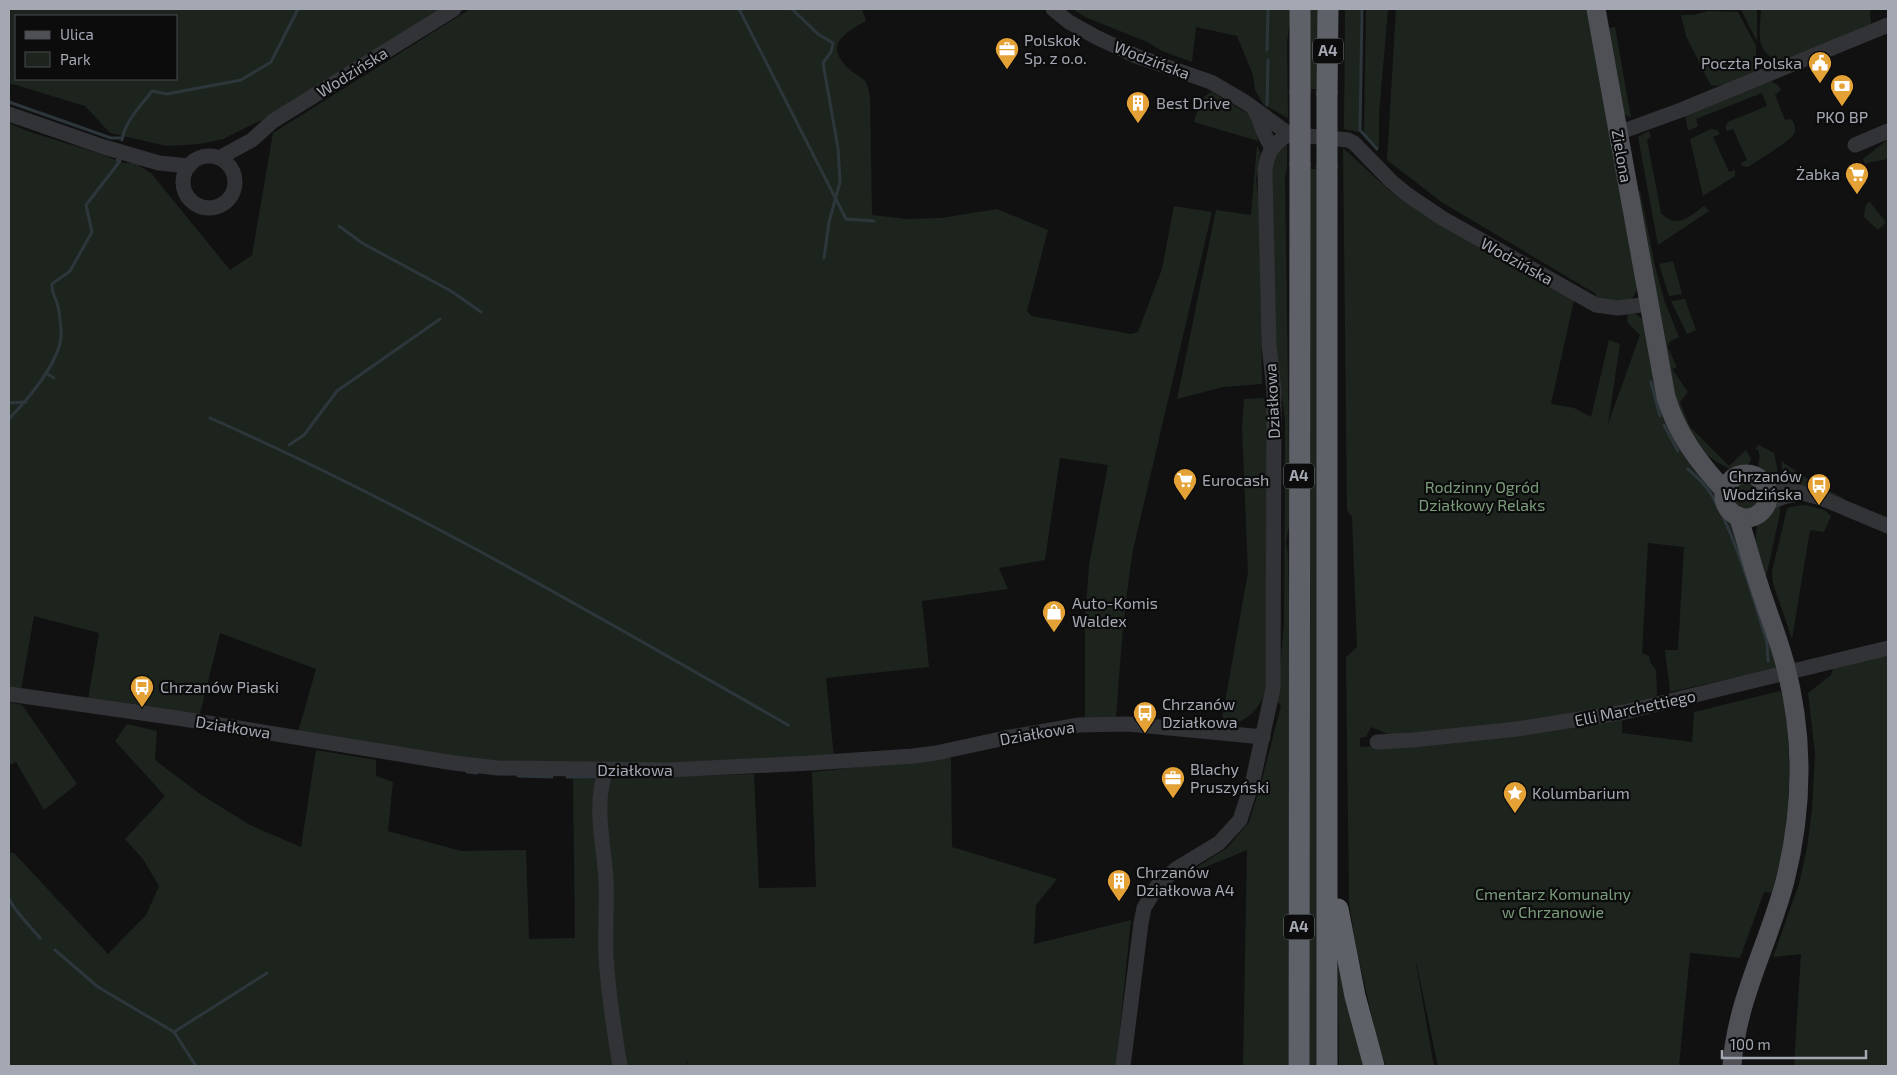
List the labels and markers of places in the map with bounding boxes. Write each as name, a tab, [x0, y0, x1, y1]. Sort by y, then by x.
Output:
place label: Polskok Sp. z o.o.	[1024, 30, 1087, 67]
office icon: Polskok Sp. z o.o.	[994, 36, 1020, 70]
public building icon: Poczta Polska	[1807, 50, 1833, 84]
place label: Poczta Polska	[1701, 53, 1802, 72]
bank icon: PKO BP	[1829, 73, 1855, 107]
building icon: Best Drive	[1125, 90, 1151, 124]
place label: Best Drive	[1156, 93, 1230, 112]
place label: PKO BP	[1816, 107, 1868, 126]
supermarket icon: Żabka	[1844, 161, 1870, 195]
place label: Żabka	[1796, 164, 1840, 183]
place label: Chrzanów Wodzińska	[1722, 466, 1802, 503]
supermarket icon: Eurocash	[1172, 467, 1198, 501]
place label: Eurocash	[1202, 470, 1269, 489]
bus stop icon: Chrzanów Wodzińska	[1806, 472, 1832, 506]
place label: Auto-Komis Waldex	[1072, 593, 1158, 630]
shop icon: Auto-Komis Waldex	[1041, 599, 1067, 633]
bus stop icon: Chrzanów Piaski	[129, 674, 155, 708]
place label: Chrzanów Piaski	[160, 677, 279, 696]
place label: Chrzanów Działkowa	[1162, 694, 1238, 731]
bus stop icon: Chrzanów Działkowa	[1132, 700, 1158, 734]
place label: Blachy Pruszyński	[1190, 759, 1269, 796]
office icon: Blachy Pruszyński	[1160, 765, 1186, 799]
place icon: Kolumbarium	[1502, 780, 1528, 814]
place label: Kolumbarium	[1532, 783, 1630, 802]
place label: Chrzanów Działkowa A4	[1136, 862, 1235, 899]
building icon: Chrzanów Działkowa A4	[1106, 868, 1132, 902]

